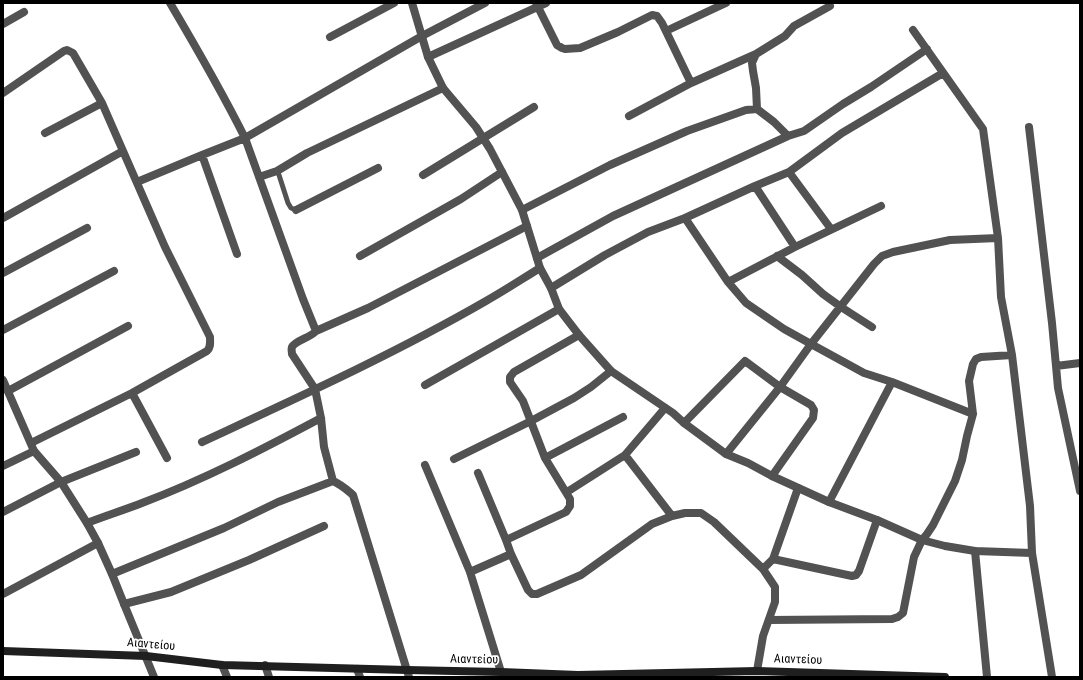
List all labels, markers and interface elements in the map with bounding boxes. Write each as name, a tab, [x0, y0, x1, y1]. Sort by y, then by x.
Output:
street label: Αιαντείου	[126, 636, 176, 654]
street label: Αιαντείου	[450, 652, 498, 668]
street label: Αιαντείου	[774, 652, 822, 668]

